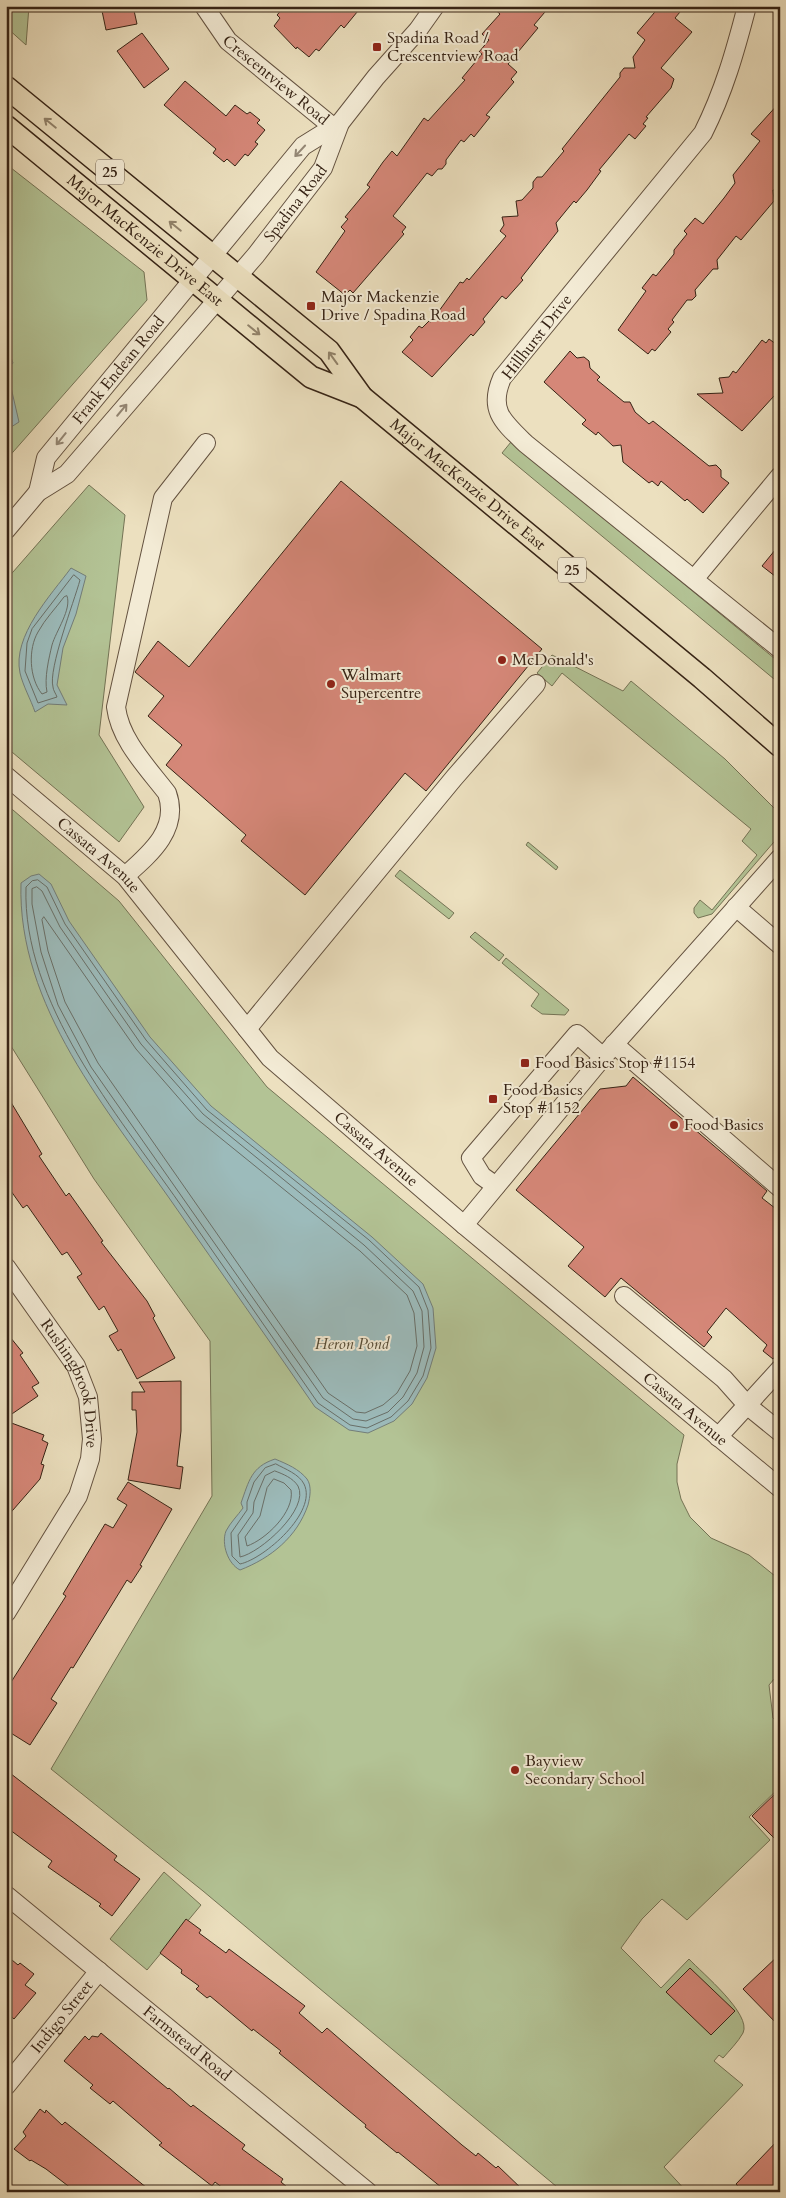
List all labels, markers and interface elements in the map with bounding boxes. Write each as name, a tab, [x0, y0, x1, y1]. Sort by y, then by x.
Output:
place label: Spadina Road / Crescentview Road	[387, 27, 519, 67]
street label: Crescentview Road	[218, 30, 334, 131]
marker: Spadina Road / Crescentview Road	[371, 41, 383, 53]
one-way arrow	[44, 117, 57, 128]
one-way arrow	[294, 144, 306, 157]
road number: 25	[96, 160, 124, 184]
street label: Spadina Road	[259, 160, 333, 247]
street label: Major MacKenzie Drive East	[62, 170, 228, 311]
one-way arrow	[169, 220, 182, 231]
place label: Major Mackenzie Drive / Spadina Road	[321, 286, 466, 326]
street label: Hillhurst Drive	[497, 290, 577, 384]
marker: Major Mackenzie Drive / Spadina Road	[305, 300, 317, 312]
street label: Frank Endean Road	[67, 311, 170, 429]
one-way arrow	[247, 325, 260, 336]
one-way arrow	[328, 351, 338, 365]
one-way arrow	[116, 404, 127, 417]
street label: Major MacKenzie Drive East	[385, 413, 550, 555]
one-way arrow	[56, 433, 67, 446]
road number: 25	[558, 558, 586, 582]
place label: McDonald's	[512, 649, 594, 671]
marker: McDonald's	[496, 654, 508, 666]
place label: Walmart Supercentre	[340, 664, 421, 704]
marker: Walmart Supercentre	[325, 678, 337, 690]
street label: Cassata Avenue	[52, 812, 145, 898]
place label: Food Basics Stop #1154	[535, 1052, 695, 1074]
marker: Food Basics Stop #1154	[519, 1057, 531, 1069]
place label: Food Basics Stop #1152	[503, 1079, 583, 1119]
marker: Food Basics Stop #1152	[487, 1093, 499, 1105]
street label: Cassata Avenue	[329, 1107, 423, 1192]
place label: Food Basics	[684, 1114, 764, 1136]
marker: Food Basics	[668, 1119, 680, 1131]
street label: Rushingbrook Drive	[35, 1315, 103, 1449]
park label: Heron Pond	[315, 1333, 391, 1355]
street label: Cassata Avenue	[638, 1367, 733, 1451]
place label: Bayview Secondary School	[525, 1750, 645, 1790]
marker: Bayview Secondary School	[509, 1764, 521, 1776]
street label: Indigo Street	[26, 1976, 98, 2058]
street label: Farmstead Road	[138, 2001, 236, 2086]

